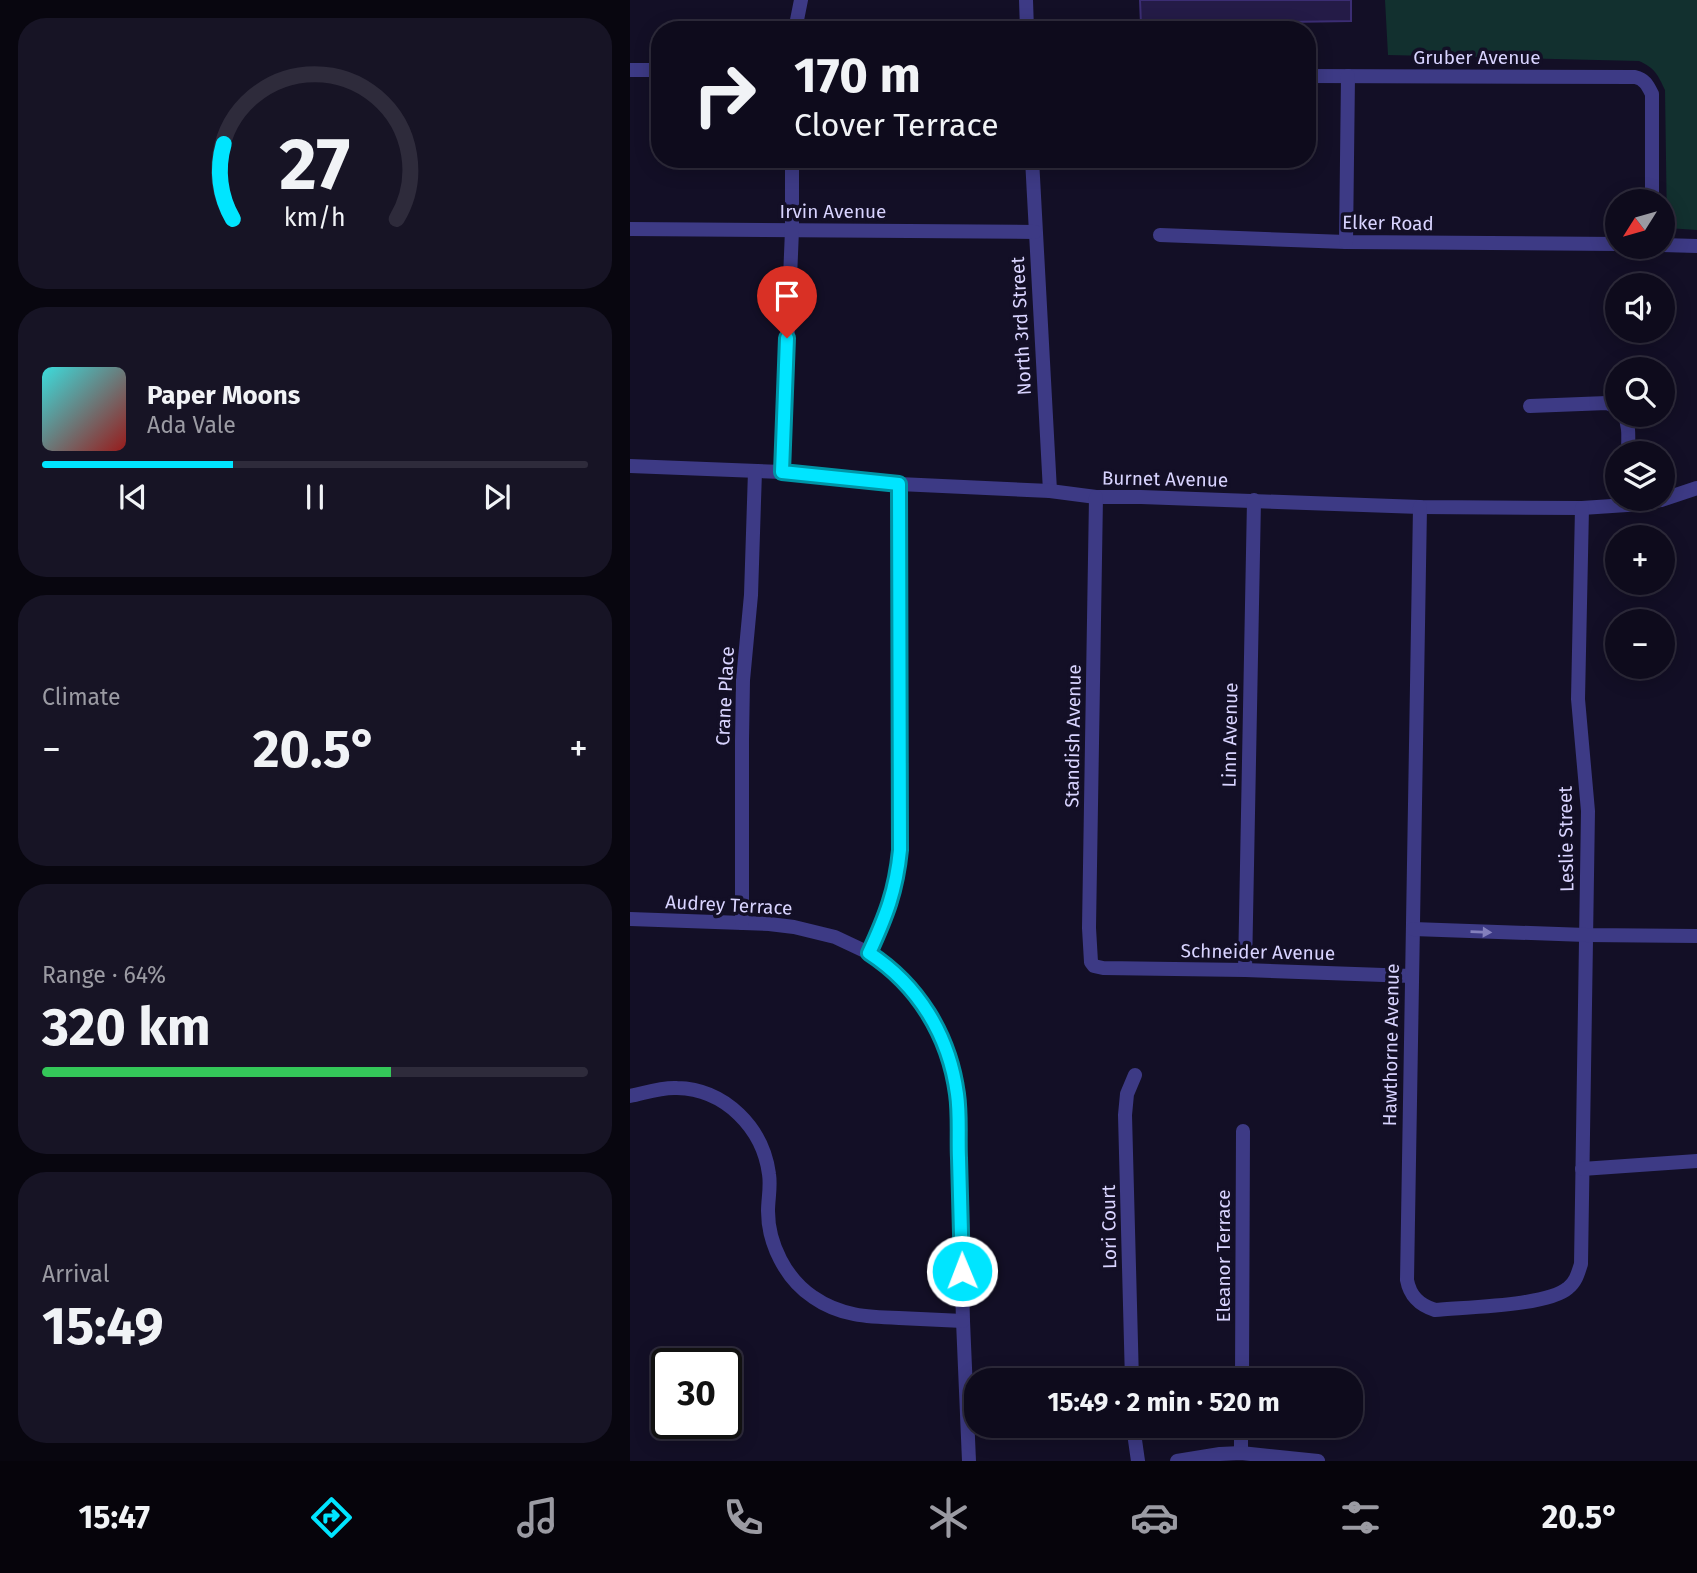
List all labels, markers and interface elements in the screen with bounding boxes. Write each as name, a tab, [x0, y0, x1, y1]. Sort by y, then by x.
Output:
text: 170 m	[794, 46, 921, 105]
street label: Gruber Avenue	[1413, 46, 1541, 69]
icon: right	[679, 49, 770, 140]
text: Clover Terrace	[794, 106, 999, 144]
text: 27	[280, 122, 350, 209]
north arrow	[1605, 189, 1675, 259]
map controls	[1605, 189, 1675, 679]
street label: Irvin Avenue	[780, 200, 886, 223]
text: km/h	[284, 203, 346, 233]
street label: Elker Road	[1342, 211, 1434, 235]
street label: North 3rd Street	[1006, 256, 1036, 396]
pin	[757, 266, 817, 338]
button: sound	[1605, 273, 1675, 343]
icon: arrive	[768, 277, 806, 315]
button: search	[1605, 357, 1675, 427]
text: Paper Moons	[147, 380, 300, 411]
text: Ada Vale	[147, 411, 236, 439]
button: layers	[1605, 441, 1675, 511]
street label: Burnet Avenue	[1102, 466, 1228, 492]
icon: previous	[114, 478, 152, 516]
icon: pause	[296, 478, 334, 516]
icon: next	[478, 478, 516, 516]
button: +	[1605, 525, 1675, 595]
button: −	[1605, 609, 1675, 679]
street label: Crane Place	[711, 646, 739, 746]
street label: Standish Avenue	[1060, 664, 1086, 808]
street label: Linn Avenue	[1218, 682, 1242, 788]
text: Climate	[42, 683, 121, 711]
text: 20.5°	[253, 718, 377, 781]
text: −	[42, 726, 61, 772]
text: +	[569, 726, 588, 772]
street label: Leslie Street	[1554, 786, 1578, 892]
street label: Audrey Terrace	[665, 890, 793, 920]
one-way arrow	[1470, 926, 1492, 937]
street label: Schneider Avenue	[1181, 939, 1335, 965]
text: Range · 64%	[42, 961, 166, 989]
street label: Hawthorne Avenue	[1378, 963, 1404, 1127]
text: 320 km	[42, 996, 211, 1059]
street label: Lori Court	[1097, 1184, 1121, 1269]
street label: Eleanor Terrace	[1212, 1189, 1235, 1323]
position arrow	[925, 1234, 999, 1308]
text: Arrival	[42, 1260, 109, 1288]
text: 15:49	[42, 1295, 164, 1358]
speed limit sign: 30	[651, 1348, 742, 1439]
text: 15:49 · 2 min · 520 m	[1047, 1387, 1280, 1418]
icon: directions	[307, 1493, 356, 1542]
icon: music	[513, 1493, 562, 1542]
icon: phone	[719, 1493, 768, 1542]
icon: climate	[924, 1493, 973, 1542]
icon: car	[1130, 1493, 1179, 1542]
icon: filters	[1336, 1493, 1385, 1542]
text: 15:47	[78, 1498, 150, 1536]
text: 20.5°	[1542, 1498, 1619, 1536]

